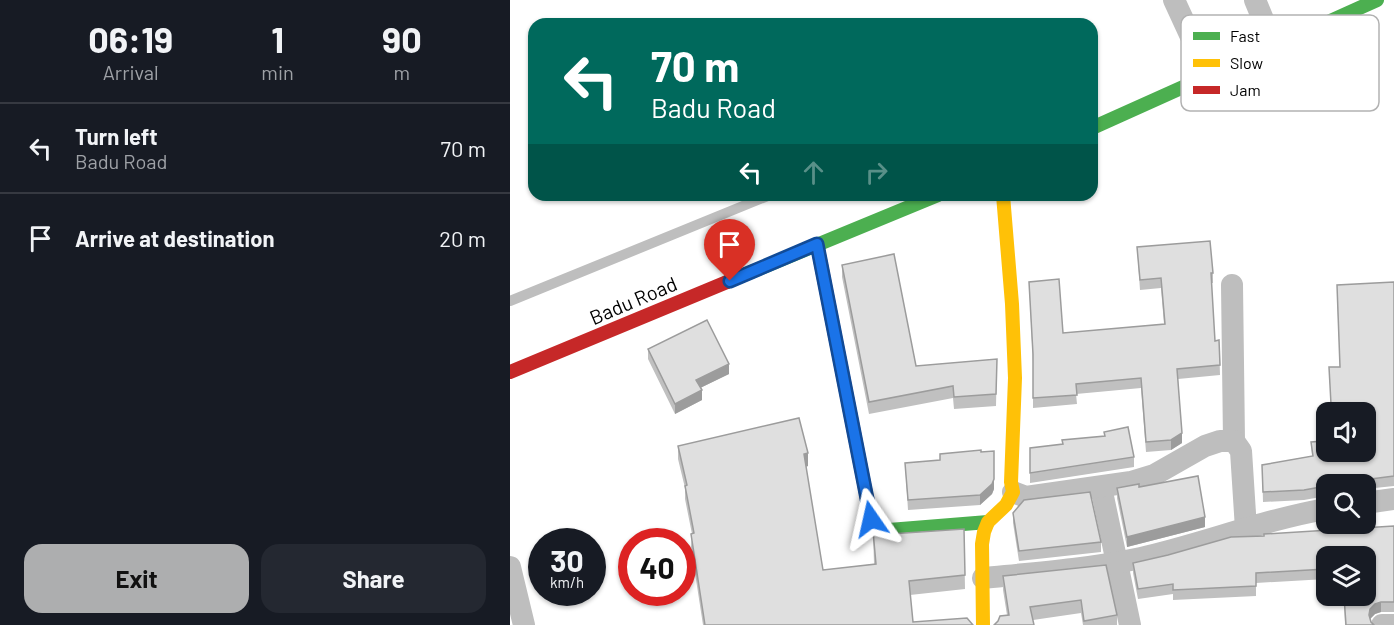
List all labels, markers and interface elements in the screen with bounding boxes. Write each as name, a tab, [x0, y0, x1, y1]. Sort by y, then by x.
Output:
legend	[1181, 15, 1379, 111]
text: 06:19	[88, 17, 173, 60]
text: 1	[271, 17, 284, 60]
text: 90	[382, 17, 422, 60]
text: Fast	[1230, 26, 1260, 45]
text: 70 m	[651, 40, 739, 90]
icon: left	[552, 42, 630, 120]
text: Slow	[1230, 53, 1263, 72]
text: Arrival	[103, 60, 159, 84]
text: min	[261, 60, 294, 84]
text: m	[394, 60, 410, 84]
text: Jam	[1230, 80, 1261, 99]
text: Badu Road	[651, 91, 776, 123]
text: Turn left	[75, 123, 158, 149]
icon: left	[24, 132, 57, 165]
text: 70 m	[441, 135, 486, 161]
text: Badu Road	[75, 149, 168, 173]
icon: left	[734, 156, 767, 189]
icon: ahead	[797, 156, 830, 189]
icon: right	[860, 156, 893, 189]
pin	[704, 219, 755, 281]
icon: arrive	[24, 222, 57, 255]
text: Arrive at destination	[75, 225, 274, 251]
text: 20 m	[439, 225, 486, 251]
icon: arrive	[713, 228, 746, 261]
street label: Badu Road	[586, 271, 680, 329]
map controls	[1316, 402, 1376, 606]
button: sound	[1316, 402, 1376, 462]
button: search	[1316, 474, 1376, 534]
position arrow	[839, 487, 903, 551]
speed limit sign: 40	[618, 528, 696, 606]
text: 30	[550, 542, 584, 578]
button: Exit	[24, 544, 249, 613]
button: Share	[261, 544, 486, 613]
button: layers	[1316, 546, 1376, 606]
text: km/h	[550, 573, 584, 591]

